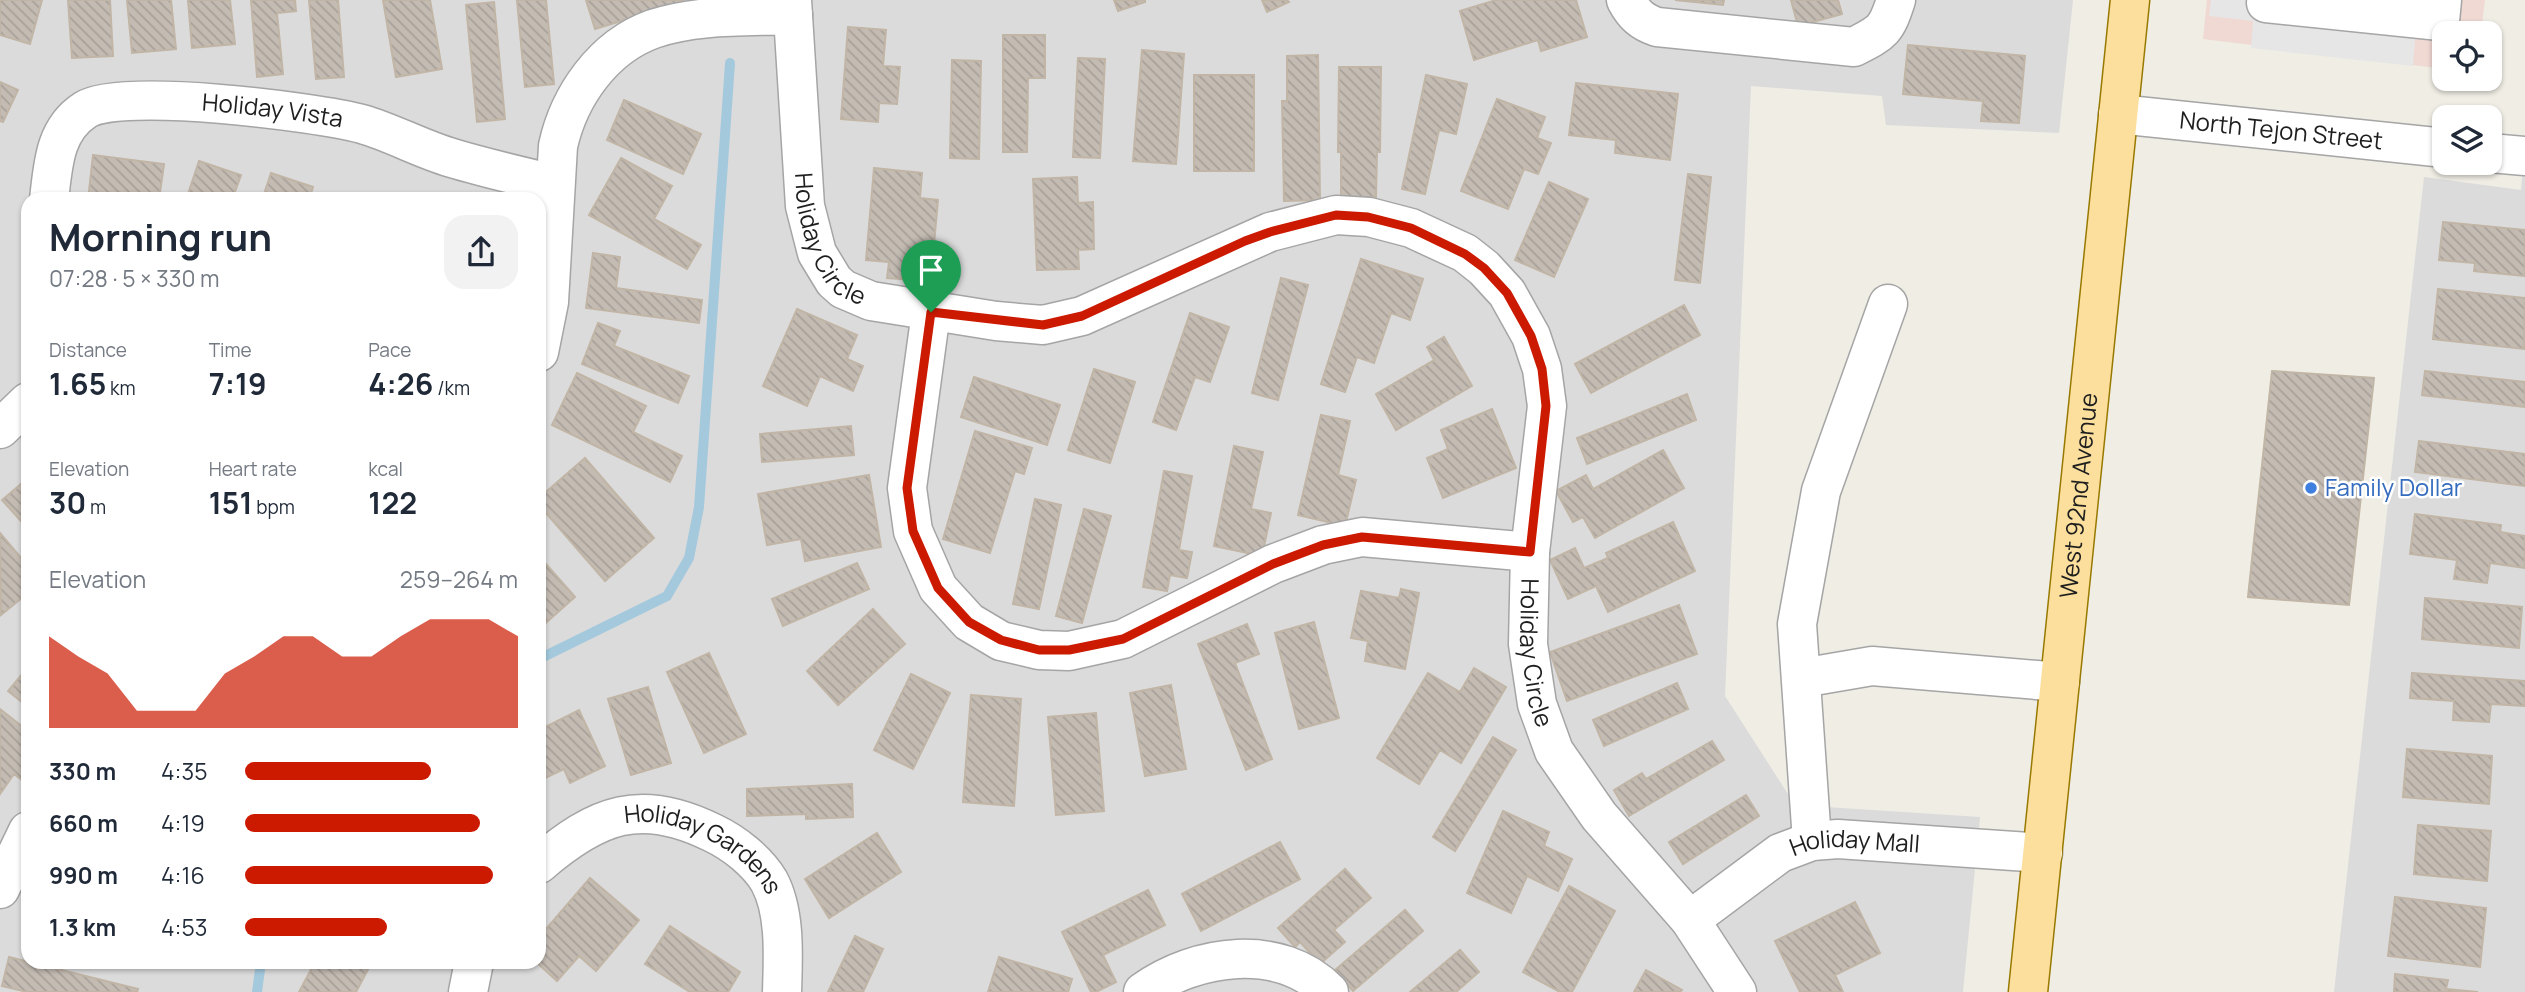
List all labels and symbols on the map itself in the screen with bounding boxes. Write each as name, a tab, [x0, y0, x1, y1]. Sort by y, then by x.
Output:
street label: Holiday Vista	[201, 85, 346, 134]
street label: North Tejon Street	[2178, 102, 2385, 156]
street label: Holiday Circle	[788, 172, 871, 312]
pin	[901, 240, 961, 312]
street label: West 92nd Avenue	[2051, 391, 2105, 600]
place label: Family Dollar	[2325, 470, 2463, 503]
marker: Family Dollar	[2303, 480, 2319, 496]
street label: Holiday Circle	[1513, 578, 1562, 731]
street label: Holiday Gardens	[622, 796, 791, 899]
street label: Holiday Mall	[1784, 821, 1921, 863]

